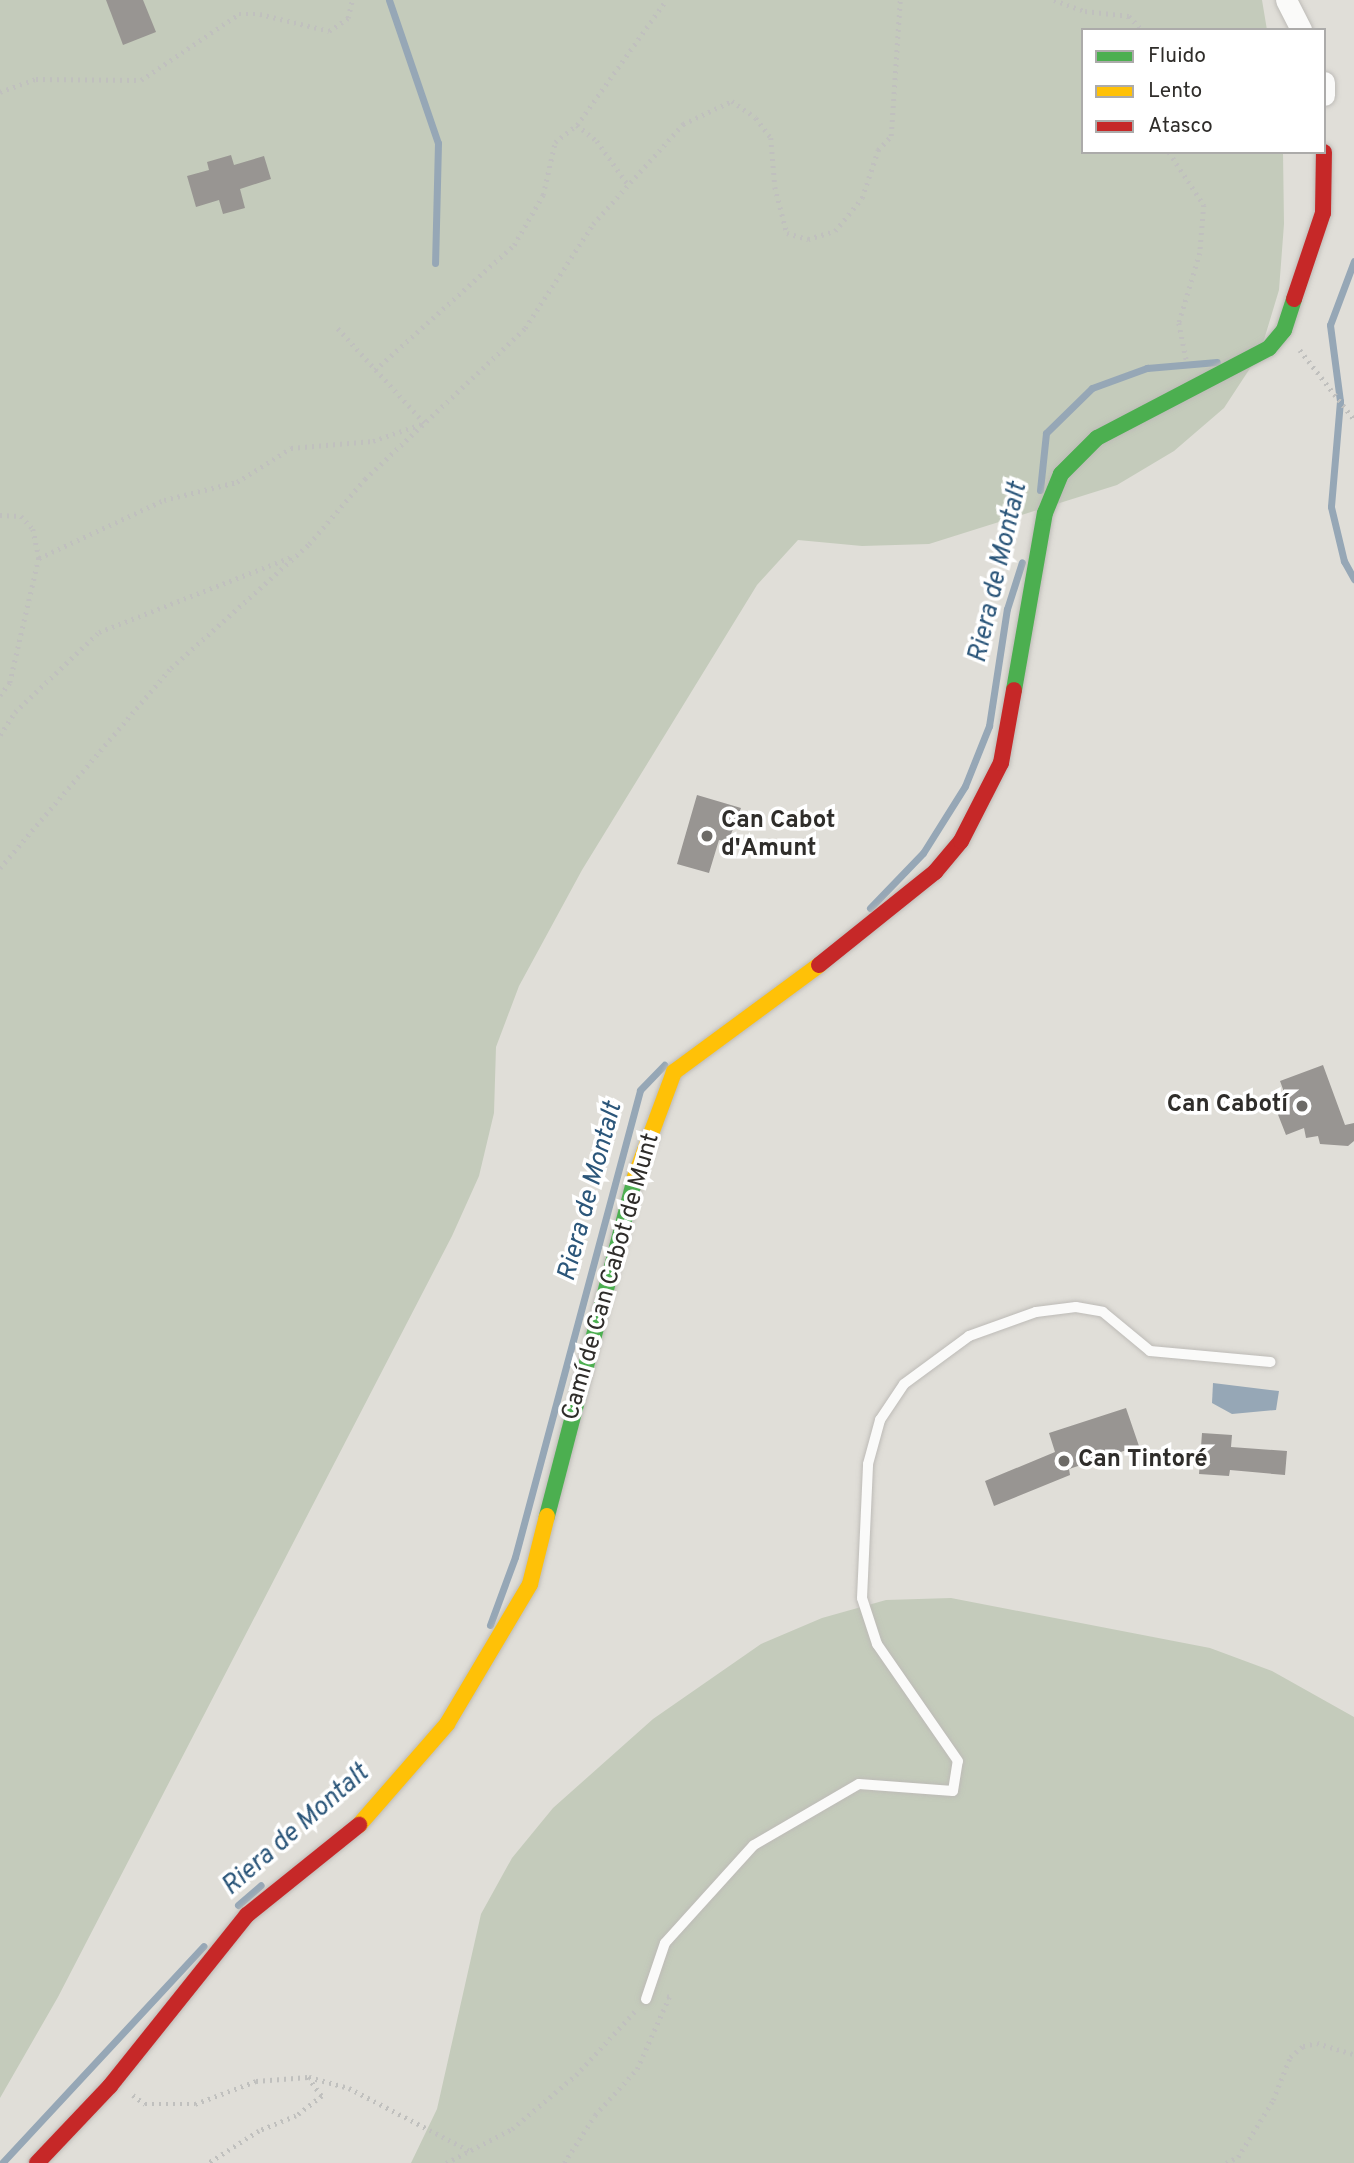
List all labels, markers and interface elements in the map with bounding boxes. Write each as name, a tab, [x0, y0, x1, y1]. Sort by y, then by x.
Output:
legend	[1081, 28, 1326, 154]
text: Fluido	[1148, 43, 1206, 70]
text: Lento	[1148, 78, 1202, 105]
text: Atasco	[1148, 113, 1213, 140]
water label: Riera de Montalt	[963, 480, 1035, 666]
place label: Can Cabot d'Amunt	[721, 808, 836, 864]
marker: Can Cabot d'Amunt	[699, 828, 715, 844]
place label: Can Cabotí	[1167, 1092, 1288, 1120]
marker: Can Cabotí	[1294, 1098, 1310, 1114]
water label: Riera de Montalt	[552, 1099, 630, 1285]
street label: Camí de Can Cabot de Munt	[557, 1130, 667, 1424]
place label: Can Tintoré	[1078, 1447, 1208, 1475]
marker: Can Tintoré	[1056, 1453, 1072, 1469]
water label: Riera de Montalt	[216, 1759, 376, 1903]

